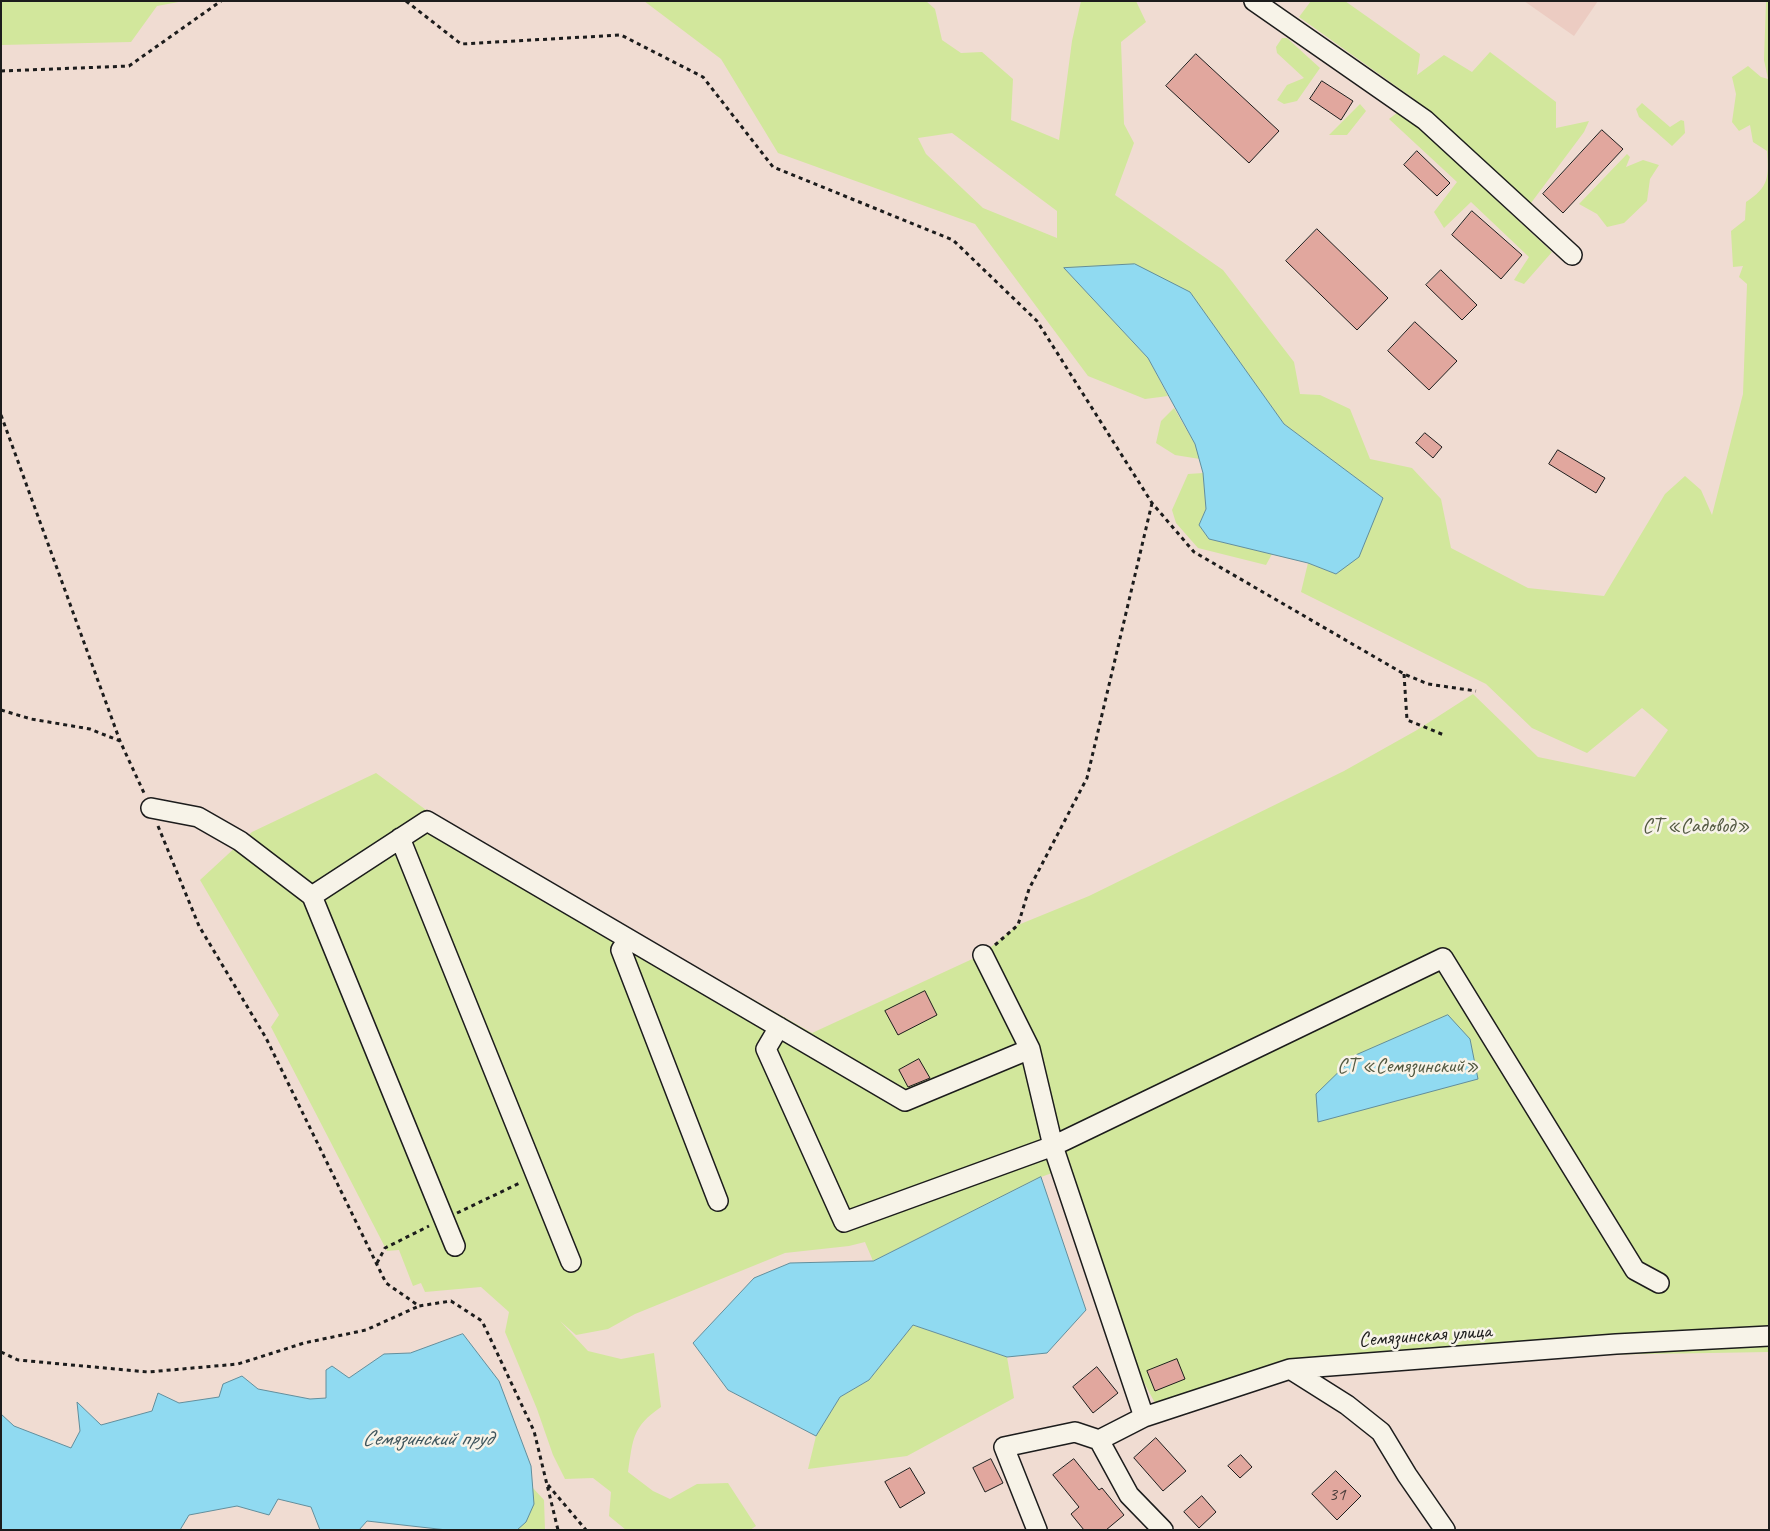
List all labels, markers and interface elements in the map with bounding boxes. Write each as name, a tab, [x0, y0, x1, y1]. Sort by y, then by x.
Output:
park label: СТ «Садовод»	[1642, 813, 1750, 839]
park label: СТ «Семязинский»	[1337, 1053, 1479, 1079]
street label: Семязинская улица	[1358, 1319, 1492, 1353]
water label: Семязинский пруд	[362, 1426, 492, 1452]
house number: 31	[1328, 1484, 1346, 1506]

